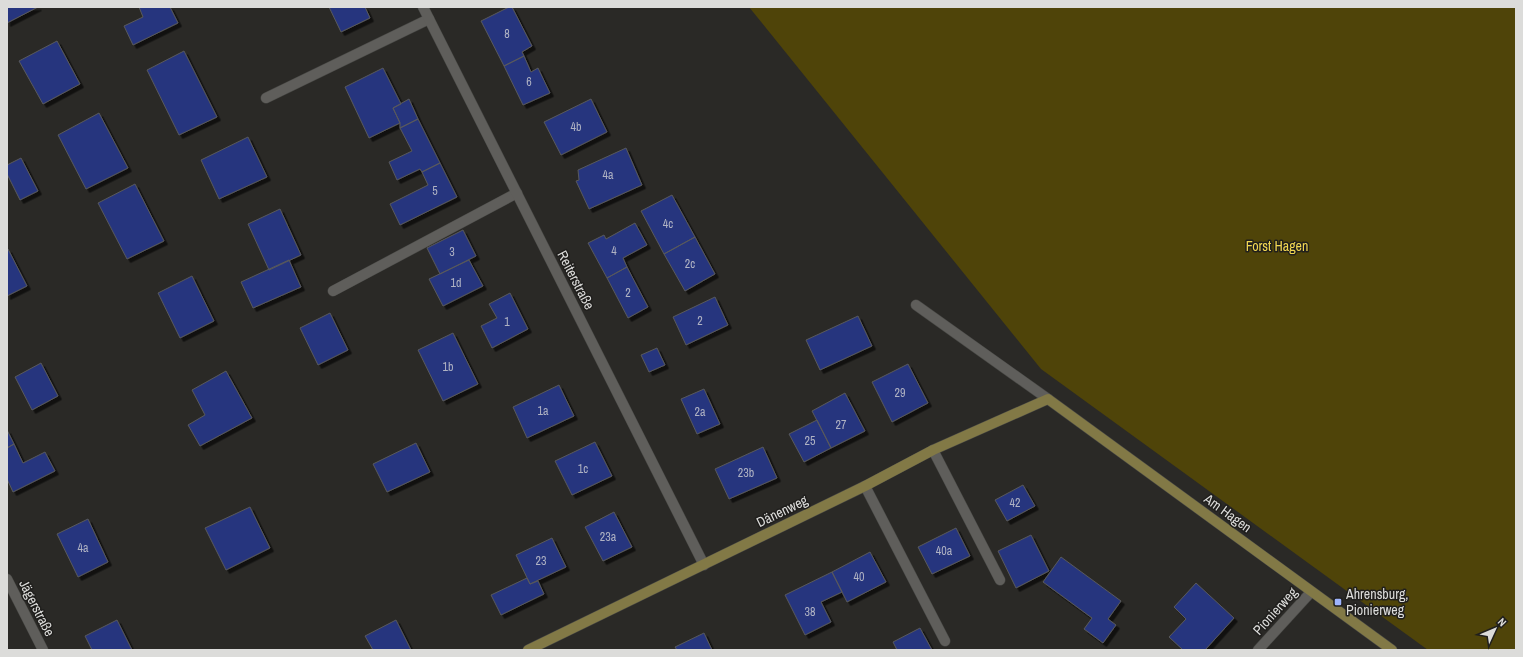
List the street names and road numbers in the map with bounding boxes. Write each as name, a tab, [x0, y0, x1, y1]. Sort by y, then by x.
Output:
street label: Reiterstraße	[553, 247, 599, 313]
street label: Am Hagen	[1200, 489, 1255, 536]
street label: Dänenweg	[753, 491, 811, 531]
street label: Jägerstraße	[15, 577, 59, 639]
street label: Pionierweg	[1249, 583, 1302, 639]

